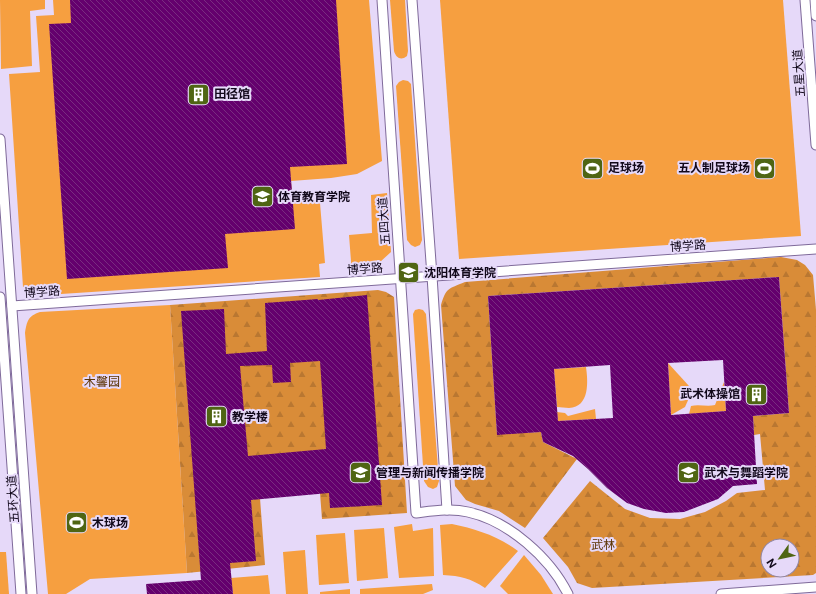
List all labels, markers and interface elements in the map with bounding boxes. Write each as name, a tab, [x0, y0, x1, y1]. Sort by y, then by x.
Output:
street label: 五星大道	[790, 49, 808, 97]
building icon: 田径馆	[185, 81, 211, 107]
place label: 田径馆	[214, 87, 250, 101]
sports icon: 足球场	[580, 155, 606, 181]
sports icon: 五人制足球场	[752, 155, 778, 181]
place label: 足球场	[608, 161, 644, 175]
place label: 五人制足球场	[678, 161, 750, 175]
school or university icon: 体育教育学院	[250, 184, 276, 210]
place label: 体育教育学院	[278, 190, 350, 204]
street label: 五四大道	[375, 197, 393, 245]
street label: 博学路	[670, 238, 706, 254]
school or university icon: 沈阳体育学院	[395, 260, 421, 286]
street label: 博学路	[347, 261, 383, 277]
place label: 沈阳体育学院	[424, 266, 496, 280]
street label: 博学路	[24, 284, 60, 300]
park label: 木馨园	[84, 375, 120, 389]
building icon: 武术体操馆	[743, 381, 769, 407]
place label: 武术体操馆	[680, 387, 740, 401]
building icon: 教学楼	[204, 404, 230, 430]
place label: 教学楼	[232, 410, 268, 424]
school or university icon: 管理与新闻传播学院	[347, 460, 373, 486]
school or university icon: 武术与舞蹈学院	[675, 460, 701, 486]
place label: 管理与新闻传播学院	[376, 466, 484, 480]
place label: 武术与舞蹈学院	[704, 466, 788, 480]
street label: 五环大道	[4, 475, 22, 523]
sports icon: 木球场	[64, 510, 90, 536]
place label: 木球场	[92, 516, 128, 530]
park label: 武林	[591, 538, 615, 552]
north arrow	[760, 538, 800, 578]
text: N	[764, 557, 779, 570]

